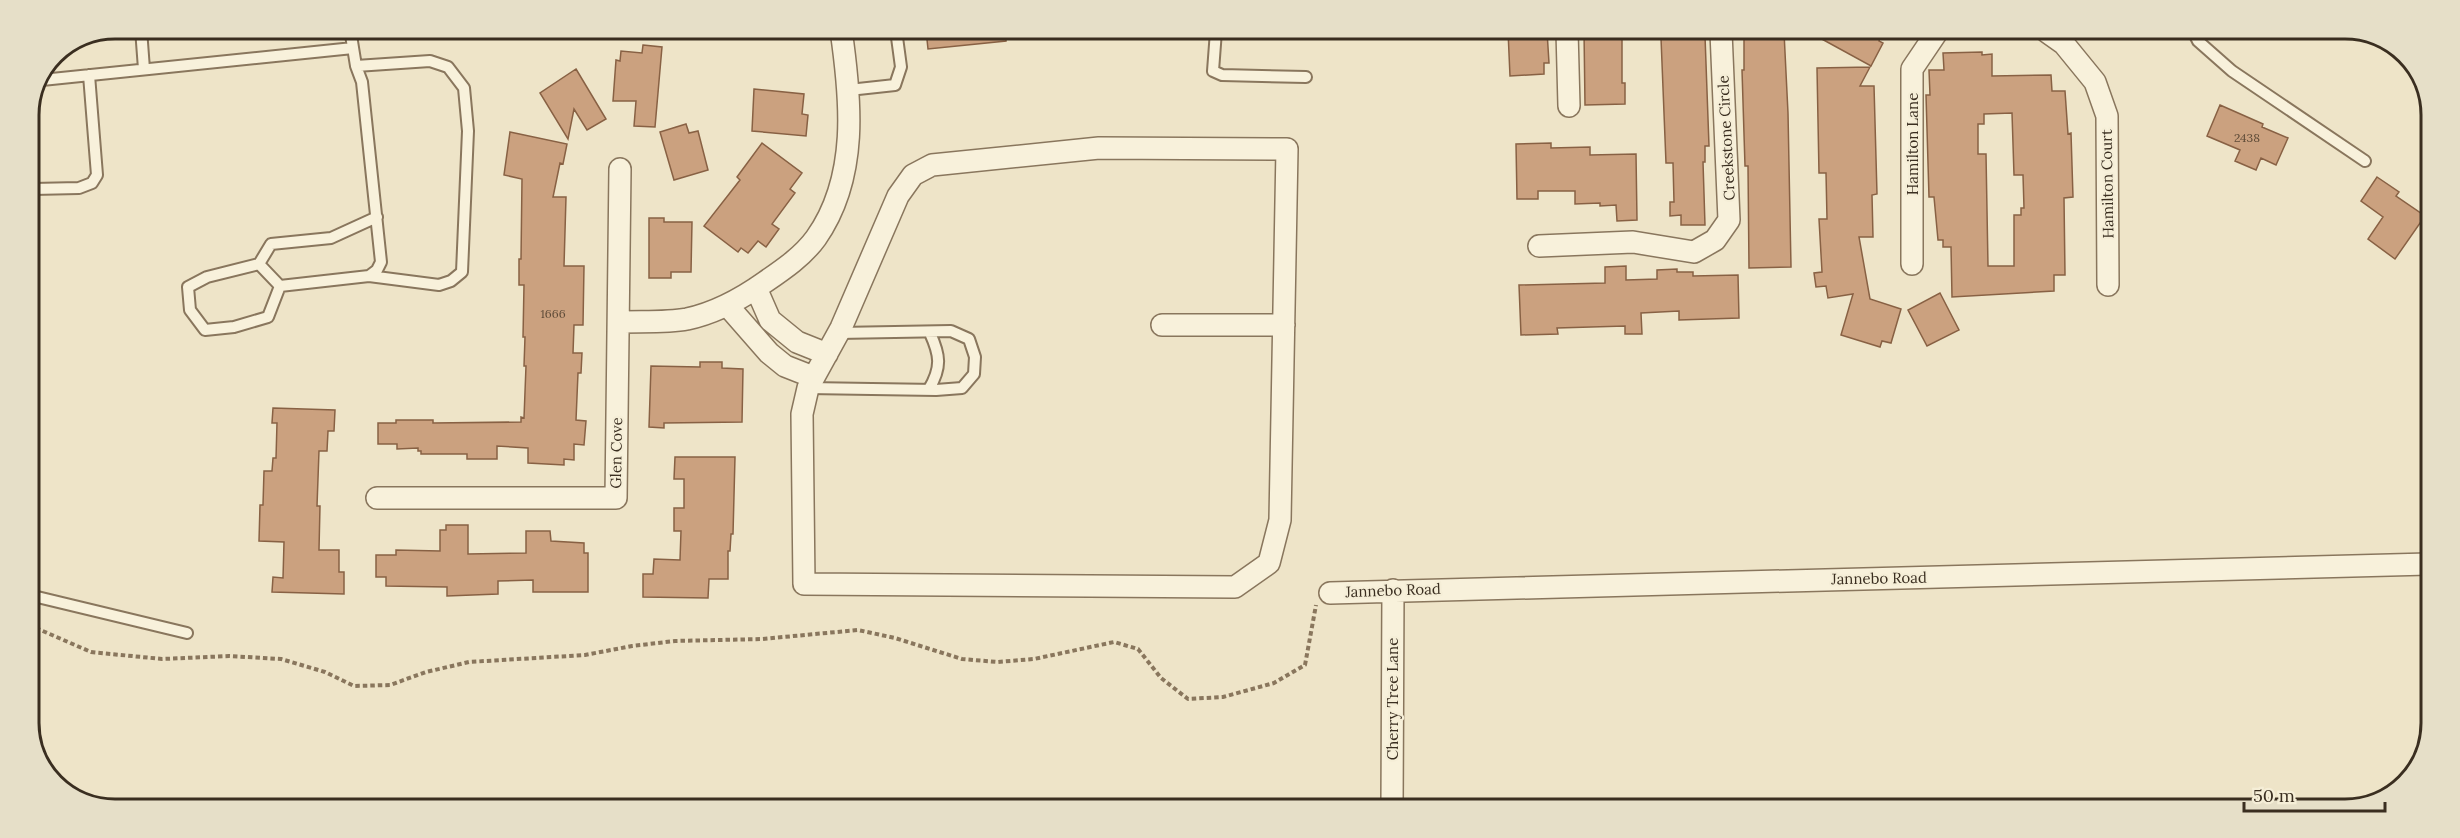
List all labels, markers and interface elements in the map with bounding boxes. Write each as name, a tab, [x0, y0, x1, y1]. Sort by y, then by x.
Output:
street label: Creekstone Circle	[1713, 75, 1739, 201]
street label: Hamilton Lane	[1903, 93, 1922, 195]
street label: Hamilton Court	[2097, 129, 2117, 239]
house number: 2438	[2234, 130, 2260, 145]
house number: 1666	[540, 306, 566, 321]
street label: Glen Cove	[606, 417, 626, 489]
street label: Jannebo Road	[1830, 568, 1927, 588]
street label: Jannebo Road	[1344, 579, 1441, 601]
street label: Cherry Tree Lane	[1383, 638, 1402, 760]
scale bar	[2244, 775, 2385, 813]
text: 50 m	[2253, 784, 2295, 807]

